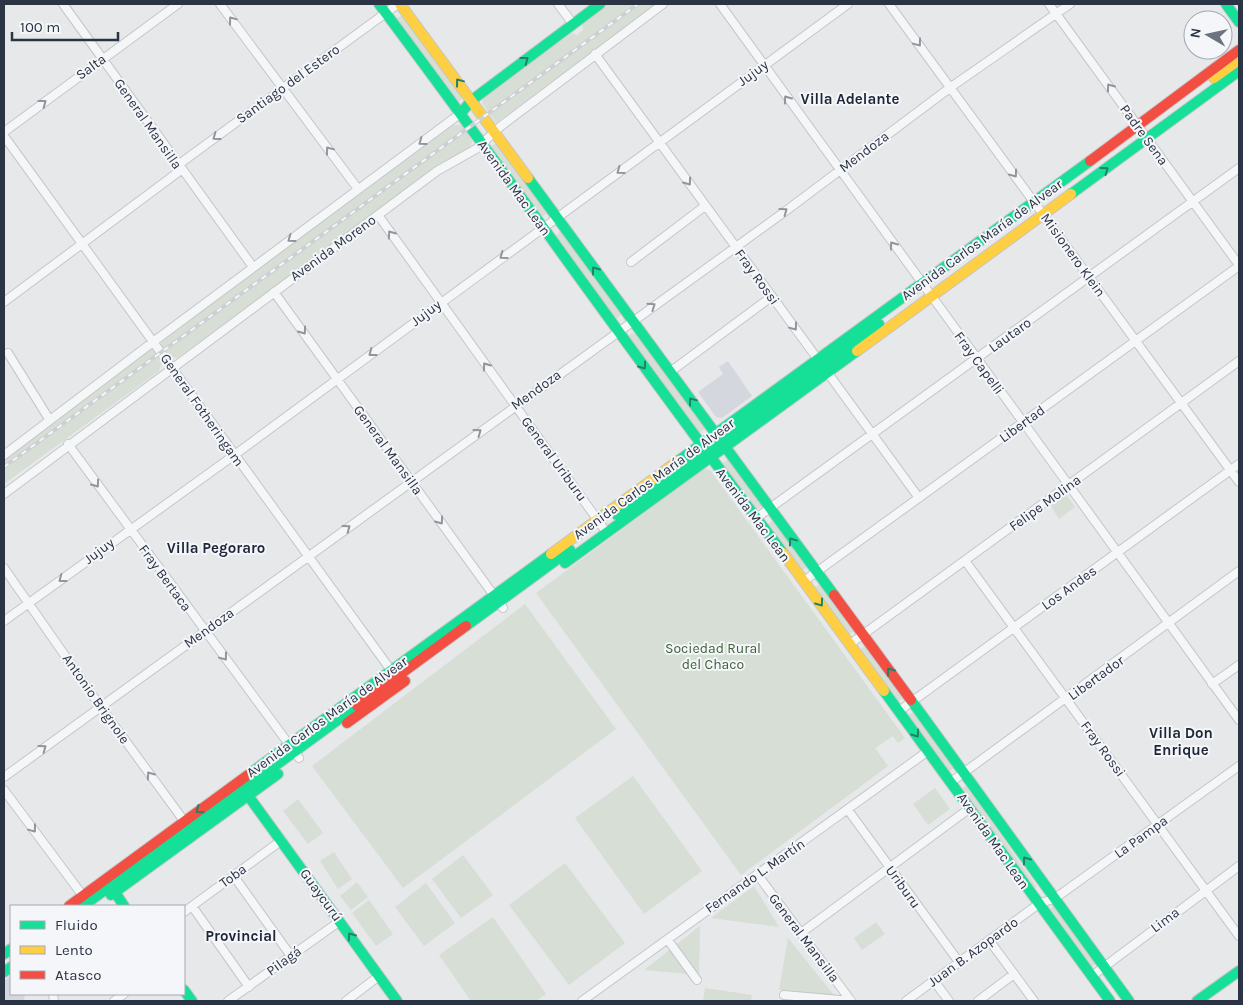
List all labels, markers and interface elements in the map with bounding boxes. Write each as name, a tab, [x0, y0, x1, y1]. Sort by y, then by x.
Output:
scale bar	[12, 10, 119, 42]
north arrow	[1183, 10, 1233, 60]
one-way arrow	[229, 16, 238, 26]
text: 100 m	[20, 18, 60, 36]
text: N	[1186, 27, 1205, 39]
one-way arrow	[912, 37, 921, 47]
street label: Santiago del Estero	[233, 41, 343, 127]
street label: Salta	[73, 50, 109, 84]
street label: Jujuy	[734, 56, 772, 90]
one-way arrow	[519, 57, 529, 66]
street label: General Mansilla	[110, 75, 186, 173]
one-way arrow	[456, 79, 464, 88]
one-way arrow	[1107, 83, 1116, 93]
district label: Villa Adelante	[801, 90, 899, 108]
one-way arrow	[784, 95, 793, 105]
one-way arrow	[37, 100, 47, 109]
street label: Padre Sena	[1116, 101, 1172, 169]
street label: Mendoza	[836, 128, 892, 176]
one-way arrow	[212, 131, 221, 141]
one-way arrow	[419, 137, 428, 145]
street label: Avenida Mac Lean	[474, 137, 554, 239]
one-way arrow	[326, 146, 335, 156]
one-way arrow	[616, 165, 626, 174]
one-way arrow	[1099, 167, 1108, 176]
one-way arrow	[1008, 168, 1017, 178]
street label: Avenida Carlos María de Alvear	[898, 175, 1067, 304]
one-way arrow	[682, 176, 691, 186]
one-way arrow	[778, 209, 787, 217]
street label: Misionero Klein	[1037, 210, 1109, 300]
street label: Avenida Moreno	[287, 211, 379, 285]
one-way arrow	[388, 230, 397, 240]
one-way arrow	[287, 233, 297, 242]
one-way arrow	[890, 241, 899, 251]
street label: Fray Rossi	[731, 246, 783, 308]
one-way arrow	[499, 250, 509, 259]
one-way arrow	[592, 266, 601, 276]
street label: Jujuy	[408, 296, 445, 330]
one-way arrow	[646, 303, 656, 312]
street label: Lautaro	[985, 314, 1035, 356]
one-way arrow	[788, 321, 797, 331]
one-way arrow	[297, 325, 305, 334]
street label: Fray Capelli	[950, 328, 1008, 398]
one-way arrow	[369, 347, 378, 355]
street label: General Fotheringam	[157, 350, 247, 470]
one-way arrow	[637, 360, 646, 369]
one-way arrow	[483, 362, 492, 372]
street label: Mendoza	[508, 366, 564, 414]
one-way arrow	[689, 397, 698, 407]
street label: General Mansilla	[350, 402, 426, 498]
street label: Libertad	[996, 402, 1048, 446]
street label: General Uriburu	[518, 413, 590, 505]
street label: Avenida Carlos María de Alvear	[570, 414, 739, 543]
one-way arrow	[472, 430, 481, 438]
street label: Avenida Mac Lean	[712, 464, 794, 566]
street label: Felipe Molina	[1006, 471, 1084, 535]
one-way arrow	[91, 478, 99, 487]
one-way arrow	[434, 515, 443, 525]
one-way arrow	[341, 525, 351, 534]
street label: Jujuy	[81, 534, 118, 568]
one-way arrow	[789, 537, 798, 547]
district label: Villa Pegoraro	[167, 539, 265, 557]
street label: Fray Bertaca	[135, 541, 195, 615]
street label: Los Andes	[1038, 562, 1100, 614]
one-way arrow	[58, 573, 68, 582]
one-way arrow	[814, 597, 822, 606]
street label: Mendoza	[181, 604, 237, 652]
park label: Sociedad Rural del Chaco	[665, 640, 761, 673]
street label: Antonio Brignole	[59, 651, 133, 747]
one-way arrow	[218, 651, 226, 660]
street label: Libertador	[1065, 651, 1128, 704]
street label: Avenida Carlos María de Alvear	[243, 652, 412, 781]
one-way arrow	[887, 668, 895, 677]
street label: Fray Rossi	[1077, 718, 1129, 780]
district label: Villa Don Enrique	[1149, 724, 1213, 759]
one-way arrow	[910, 728, 918, 737]
one-way arrow	[37, 745, 47, 754]
one-way arrow	[147, 771, 156, 781]
street label: Avenida Mac Lean	[953, 789, 1033, 893]
one-way arrow	[196, 804, 205, 813]
street label: La Pampa	[1111, 812, 1171, 862]
one-way arrow	[27, 823, 36, 833]
street label: Fernando L. Martín	[702, 835, 808, 917]
one-way arrow	[1022, 856, 1032, 865]
street label: Toba	[216, 860, 250, 892]
street label: Uriburu	[882, 862, 924, 912]
street label: Guaycurú	[296, 865, 346, 925]
street label: General Mansilla	[765, 890, 843, 986]
street label: Lima	[1147, 904, 1183, 936]
legend	[10, 905, 185, 995]
street label: Juan B. Azopardo	[925, 914, 1021, 990]
text: Fluido	[55, 916, 98, 934]
district label: Provincial	[205, 927, 277, 945]
one-way arrow	[348, 932, 357, 942]
text: Lento	[55, 941, 93, 959]
street label: Pilagá	[263, 943, 305, 979]
text: Atasco	[55, 966, 101, 984]

